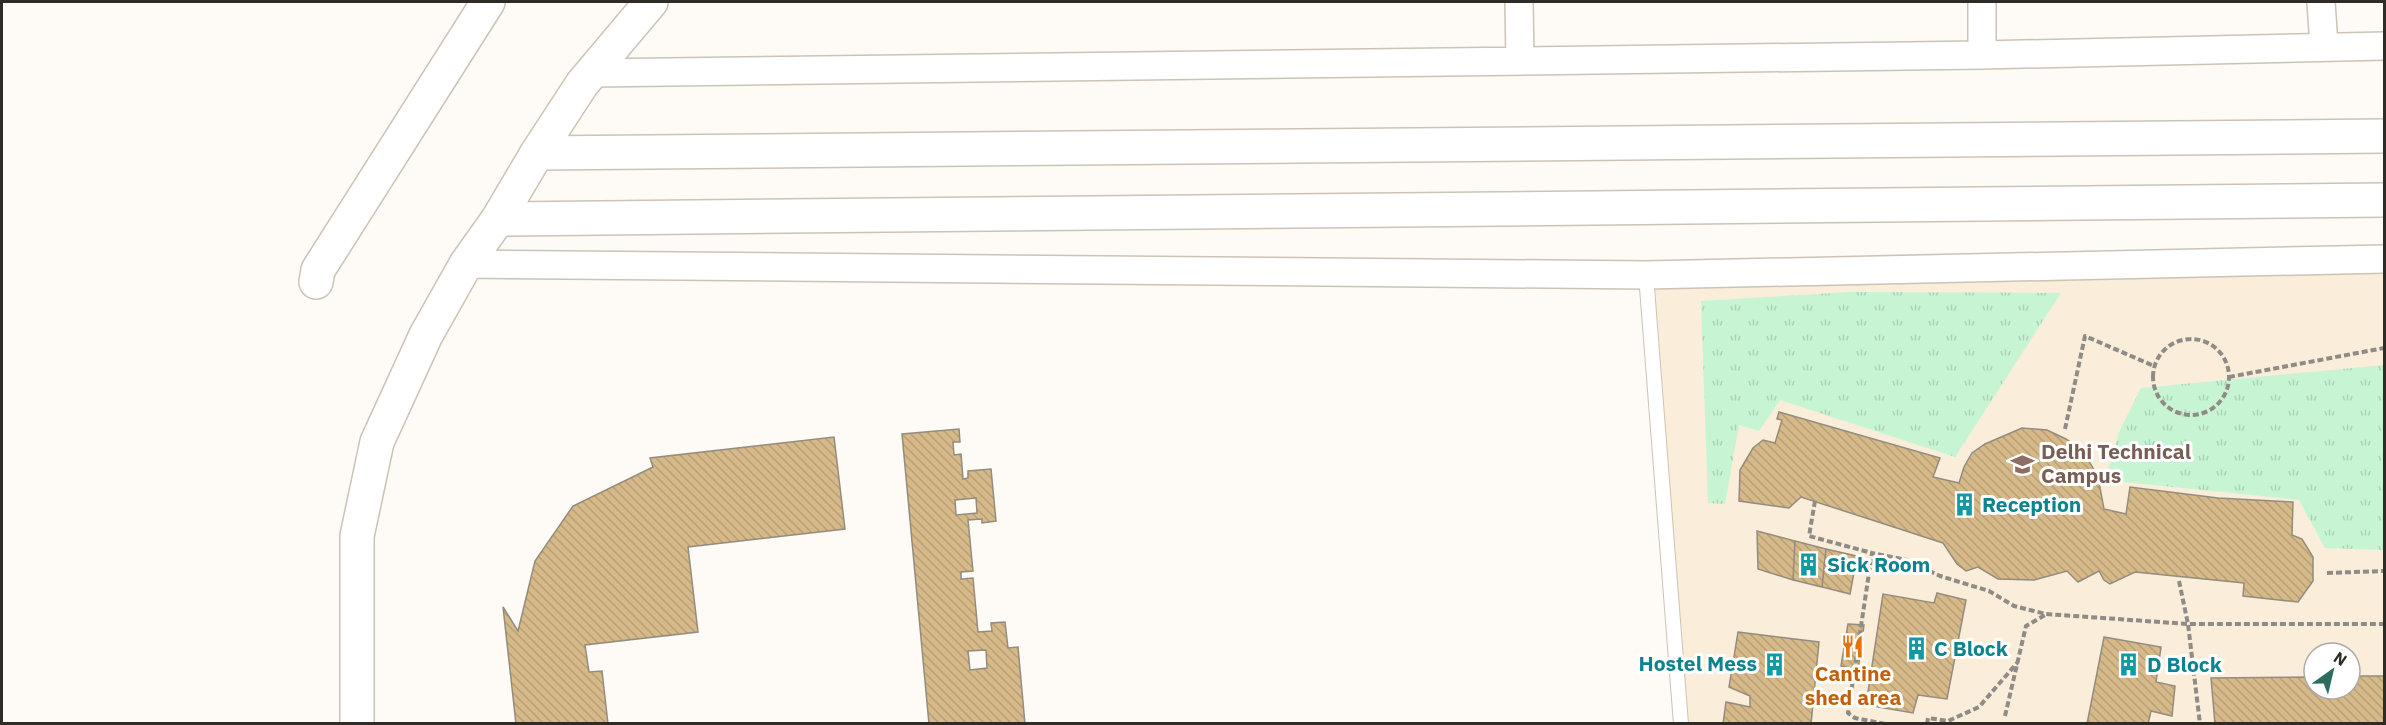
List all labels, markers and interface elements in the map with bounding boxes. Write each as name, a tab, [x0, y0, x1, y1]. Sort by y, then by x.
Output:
place label: Delhi Technical Campus	[2041, 437, 2191, 489]
school or university icon: Delhi Technical Campus	[2010, 451, 2036, 477]
place label: Reception	[1982, 490, 2081, 518]
building icon: Reception	[1951, 492, 1977, 518]
place label: Sick Room	[1827, 550, 1930, 578]
building icon: Sick Room	[1796, 552, 1822, 578]
restaurant icon: Cantine shed area	[1840, 633, 1866, 659]
place label: C Block	[1934, 634, 2009, 662]
building icon: C Block	[1903, 636, 1929, 662]
north arrow	[2302, 641, 2362, 701]
text: N	[2330, 647, 2351, 670]
place label: Hostel Mess	[1638, 649, 1757, 677]
place label: D Block	[2147, 650, 2223, 678]
building icon: Hostel Mess	[1762, 651, 1788, 677]
building icon: D Block	[2116, 652, 2142, 678]
place label: Cantine shed area	[1805, 659, 1901, 711]

